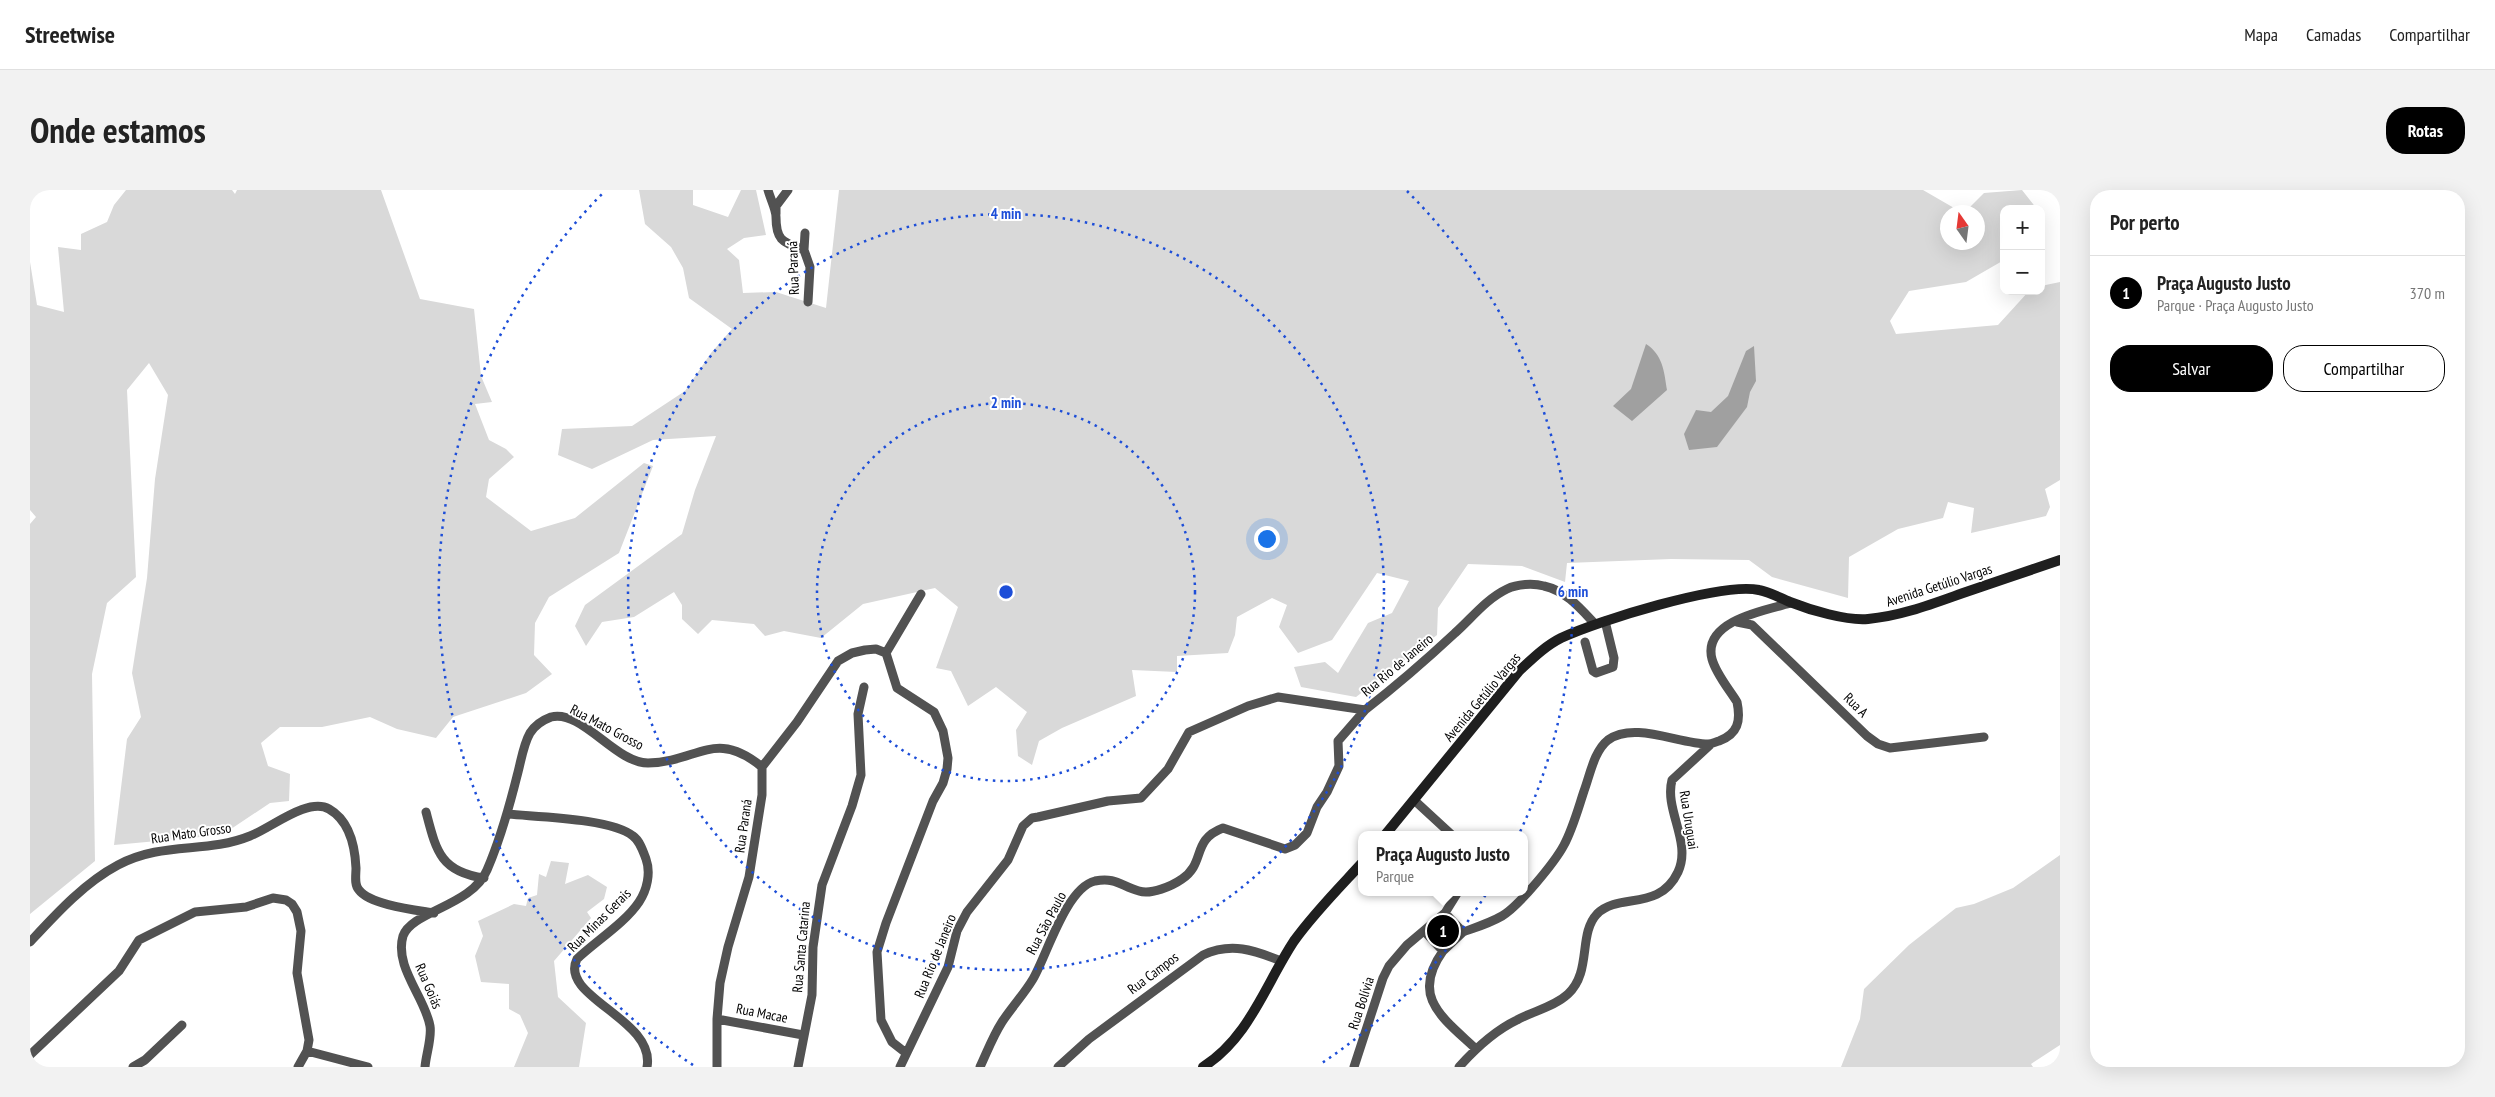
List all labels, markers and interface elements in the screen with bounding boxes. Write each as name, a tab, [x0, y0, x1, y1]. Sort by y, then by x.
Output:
text: Streetwise	[25, 19, 115, 50]
text: Mapa	[2244, 23, 2278, 46]
text: Camadas	[2306, 23, 2361, 46]
text: Compartilhar	[2389, 23, 2470, 46]
text: Onde estamos	[30, 107, 206, 153]
button: Rotas	[2386, 107, 2465, 154]
text: 4 min	[991, 204, 1021, 223]
north arrow	[1940, 205, 1985, 250]
map controls	[2000, 205, 2045, 295]
button: +	[2000, 205, 2045, 250]
text: Por perto	[2110, 209, 2180, 236]
street label: Rua Paraná	[783, 241, 803, 295]
button: −	[2000, 250, 2045, 295]
text: Praça Augusto Justo	[2157, 271, 2291, 295]
text: 1	[2122, 283, 2130, 303]
text: 370 m	[2410, 283, 2445, 303]
text: Parque · Praça Augusto Justo	[2157, 295, 2314, 315]
button: Salvar	[2110, 345, 2273, 392]
button: Compartilhar	[2283, 345, 2445, 392]
text: 2 min	[991, 393, 1021, 412]
your location	[1254, 526, 1280, 552]
street label: Avenida Getúlio Vargas	[1884, 559, 1995, 611]
text: 6 min	[1558, 582, 1588, 601]
centre of rings	[997, 583, 1015, 601]
street label: Rua Rio de Janeiro	[1357, 630, 1437, 700]
street label: Avenida Getúlio Vargas	[1440, 649, 1525, 745]
street label: Rua A	[1840, 689, 1872, 721]
street label: Rua Mato Grosso	[567, 700, 647, 754]
street label: Rua Uruguai	[1675, 789, 1703, 851]
street label: Rua Paraná	[730, 798, 756, 854]
street label: Rua Mato Grosso	[150, 818, 232, 848]
popup	[1358, 831, 1528, 896]
text: Praça Augusto Justo	[1376, 842, 1510, 866]
text: Parque	[1376, 866, 1414, 886]
street label: Rua Minas Gerais	[563, 884, 635, 956]
street label: Rua São Paulo	[1022, 888, 1070, 958]
street label: Rua Santa Catarina	[788, 901, 814, 993]
street label: Rua Rio de Janeiro	[910, 911, 960, 1001]
pin: 1	[1427, 912, 1459, 950]
street label: Rua Campos	[1124, 948, 1182, 998]
street label: Rua Goiás	[411, 961, 447, 1012]
street label: Rua Bolívia	[1344, 974, 1378, 1032]
street label: Rua Macae	[735, 999, 790, 1027]

